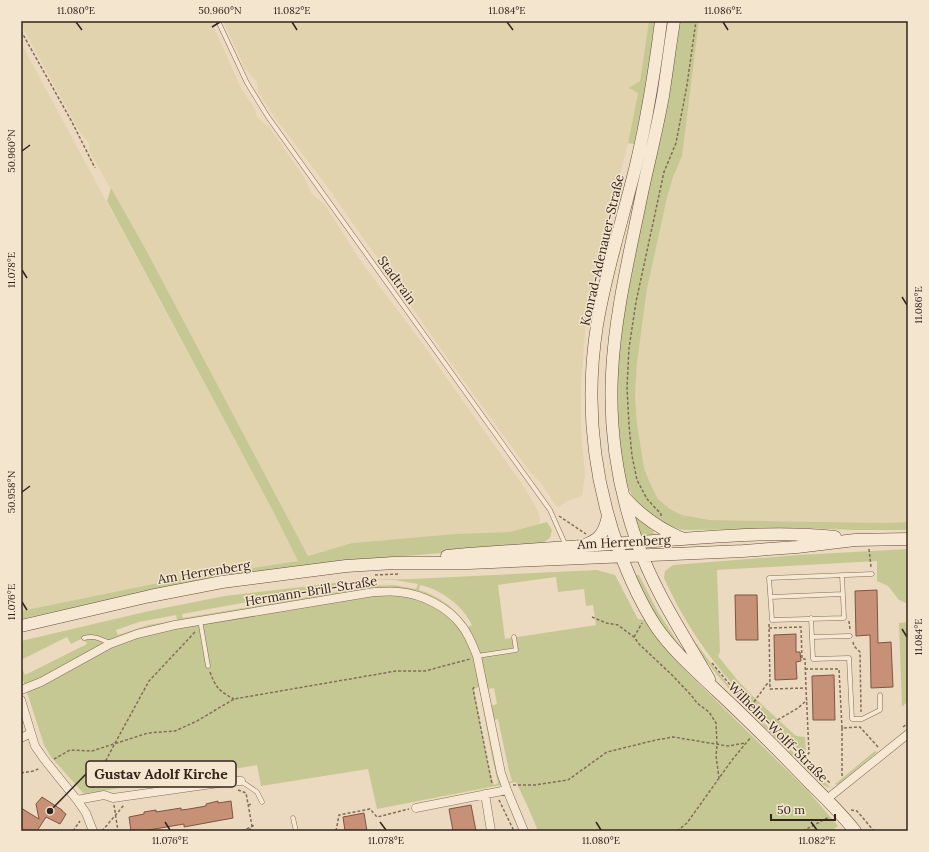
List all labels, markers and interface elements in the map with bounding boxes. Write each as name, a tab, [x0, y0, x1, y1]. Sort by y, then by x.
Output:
text: 11.080°E	[57, 4, 95, 17]
text: 50.960°N	[198, 4, 242, 17]
text: 11.082°E	[273, 4, 311, 17]
text: 11.084°E	[489, 4, 525, 17]
text: 11.086°E	[704, 4, 742, 17]
text: 50.960°N	[5, 129, 18, 173]
street label: Konrad-Adenauer-Straße	[576, 173, 628, 327]
text: 11.078°E	[5, 252, 18, 288]
street label: Stadtrain	[374, 253, 420, 308]
text: 11.086°E	[912, 286, 925, 324]
text: 50.958°N	[5, 470, 18, 513]
street label: Am Herrenberg	[576, 531, 672, 553]
street label: Am Herrenberg	[155, 556, 252, 588]
street label: Hermann-Brill-Straße	[244, 572, 378, 610]
text: 11.076°E	[5, 584, 18, 620]
text: 11.084°E	[912, 619, 925, 655]
street label: Wilhelm-Wolff-Straße	[724, 678, 832, 786]
callout: Gustav Adolf Kirche	[86, 761, 236, 787]
text: Gustav Adolf Kirche	[94, 765, 228, 783]
scale bar	[771, 796, 835, 822]
text: 50 m	[777, 802, 805, 817]
text: 11.076°E	[152, 834, 188, 847]
text: 11.078°E	[368, 834, 404, 847]
text: 11.080°E	[582, 834, 620, 847]
text: 11.082°E	[798, 834, 836, 847]

